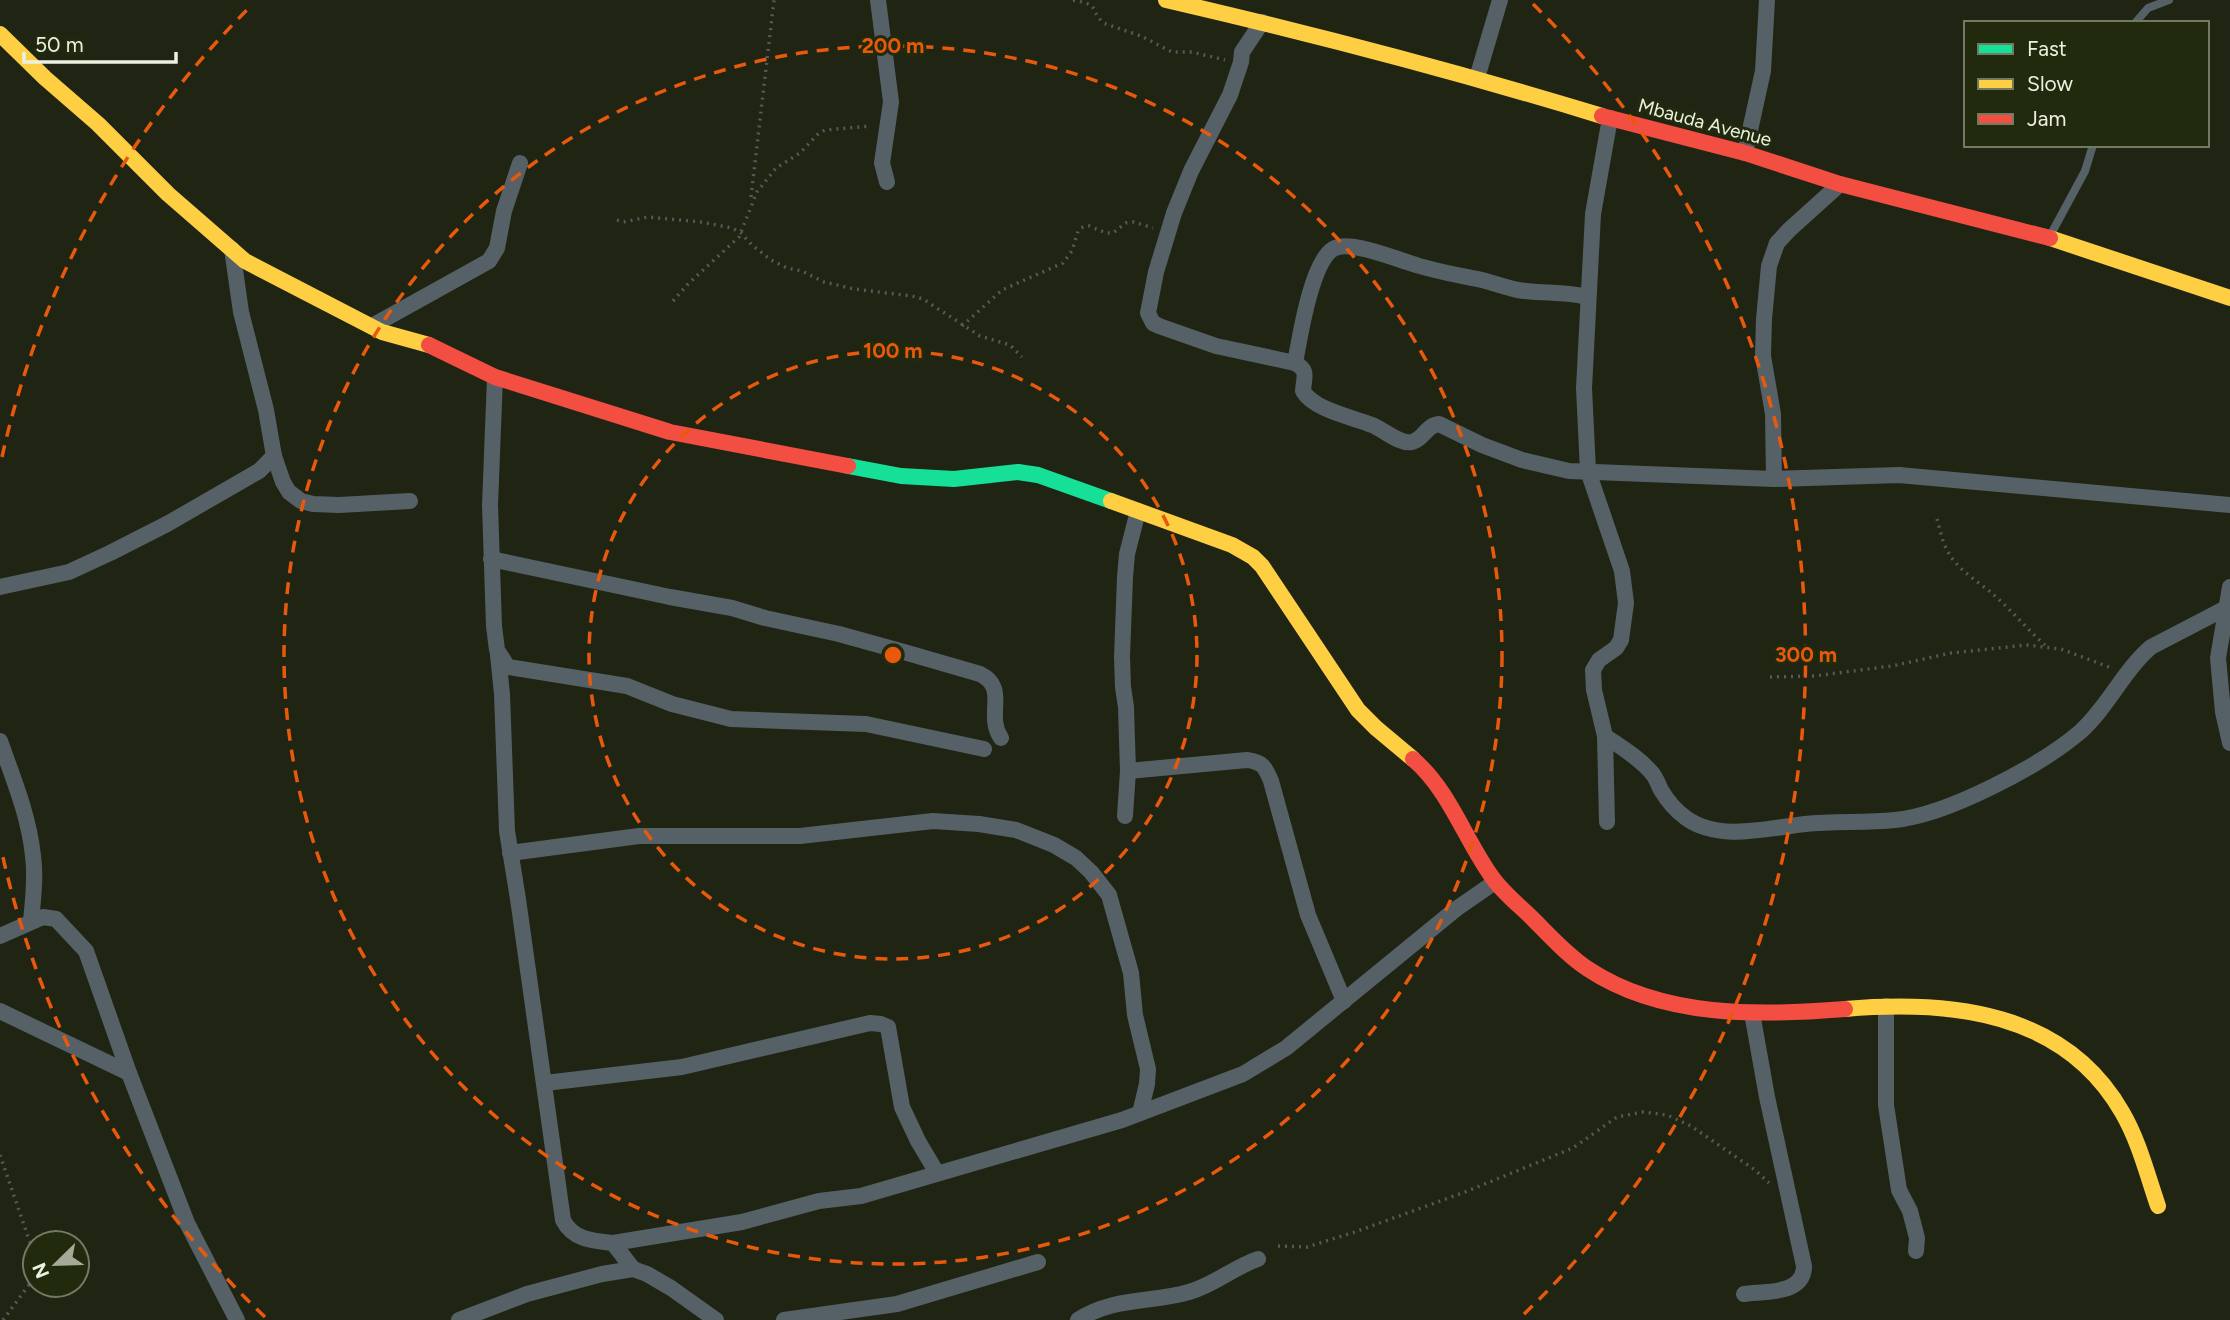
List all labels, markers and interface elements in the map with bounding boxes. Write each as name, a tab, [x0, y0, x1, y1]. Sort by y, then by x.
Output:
scale bar	[24, 21, 177, 65]
legend	[1964, 21, 2209, 147]
text: 50 m	[35, 32, 84, 57]
text: 200 m	[862, 33, 924, 58]
text: Fast	[2027, 36, 2067, 61]
text: Slow	[2027, 71, 2073, 96]
street label: Mbauda Avenue	[1636, 94, 1774, 151]
text: Jam	[2027, 106, 2066, 131]
text: 100 m	[863, 338, 923, 363]
text: 300 m	[1775, 642, 1837, 667]
centre of rings	[881, 643, 905, 667]
north arrow	[21, 1229, 91, 1299]
text: N	[27, 1259, 54, 1282]

